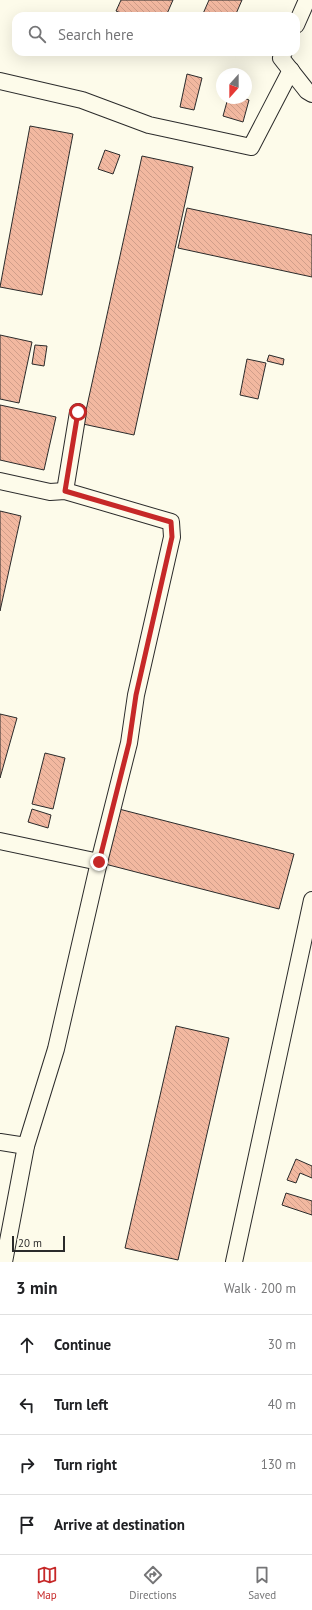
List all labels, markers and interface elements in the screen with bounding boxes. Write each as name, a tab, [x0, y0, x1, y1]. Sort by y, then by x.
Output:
search box	[12, 12, 300, 56]
icon: search	[26, 23, 48, 45]
text: Search here	[58, 25, 134, 44]
north arrow	[216, 68, 252, 104]
route start	[69, 403, 87, 421]
route end	[90, 853, 108, 871]
scale bar	[12, 1234, 65, 1253]
text: 20 m	[18, 1236, 42, 1250]
text: 3 min	[16, 1277, 57, 1299]
text: Walk · 200 m	[224, 1280, 296, 1297]
icon: ahead	[16, 1334, 38, 1356]
text: Continue	[54, 1335, 111, 1354]
text: 30 m	[268, 1336, 296, 1353]
icon: left	[16, 1394, 38, 1416]
text: Turn left	[54, 1395, 108, 1414]
text: 40 m	[268, 1396, 296, 1413]
icon: right	[16, 1454, 38, 1476]
text: Turn right	[54, 1455, 117, 1474]
text: 130 m	[261, 1456, 296, 1473]
icon: arrive	[16, 1514, 38, 1536]
text: Arrive at destination	[54, 1515, 185, 1534]
tab: Map	[36, 1564, 58, 1602]
tab: Directions	[129, 1564, 177, 1602]
tab: Saved	[248, 1564, 276, 1602]

